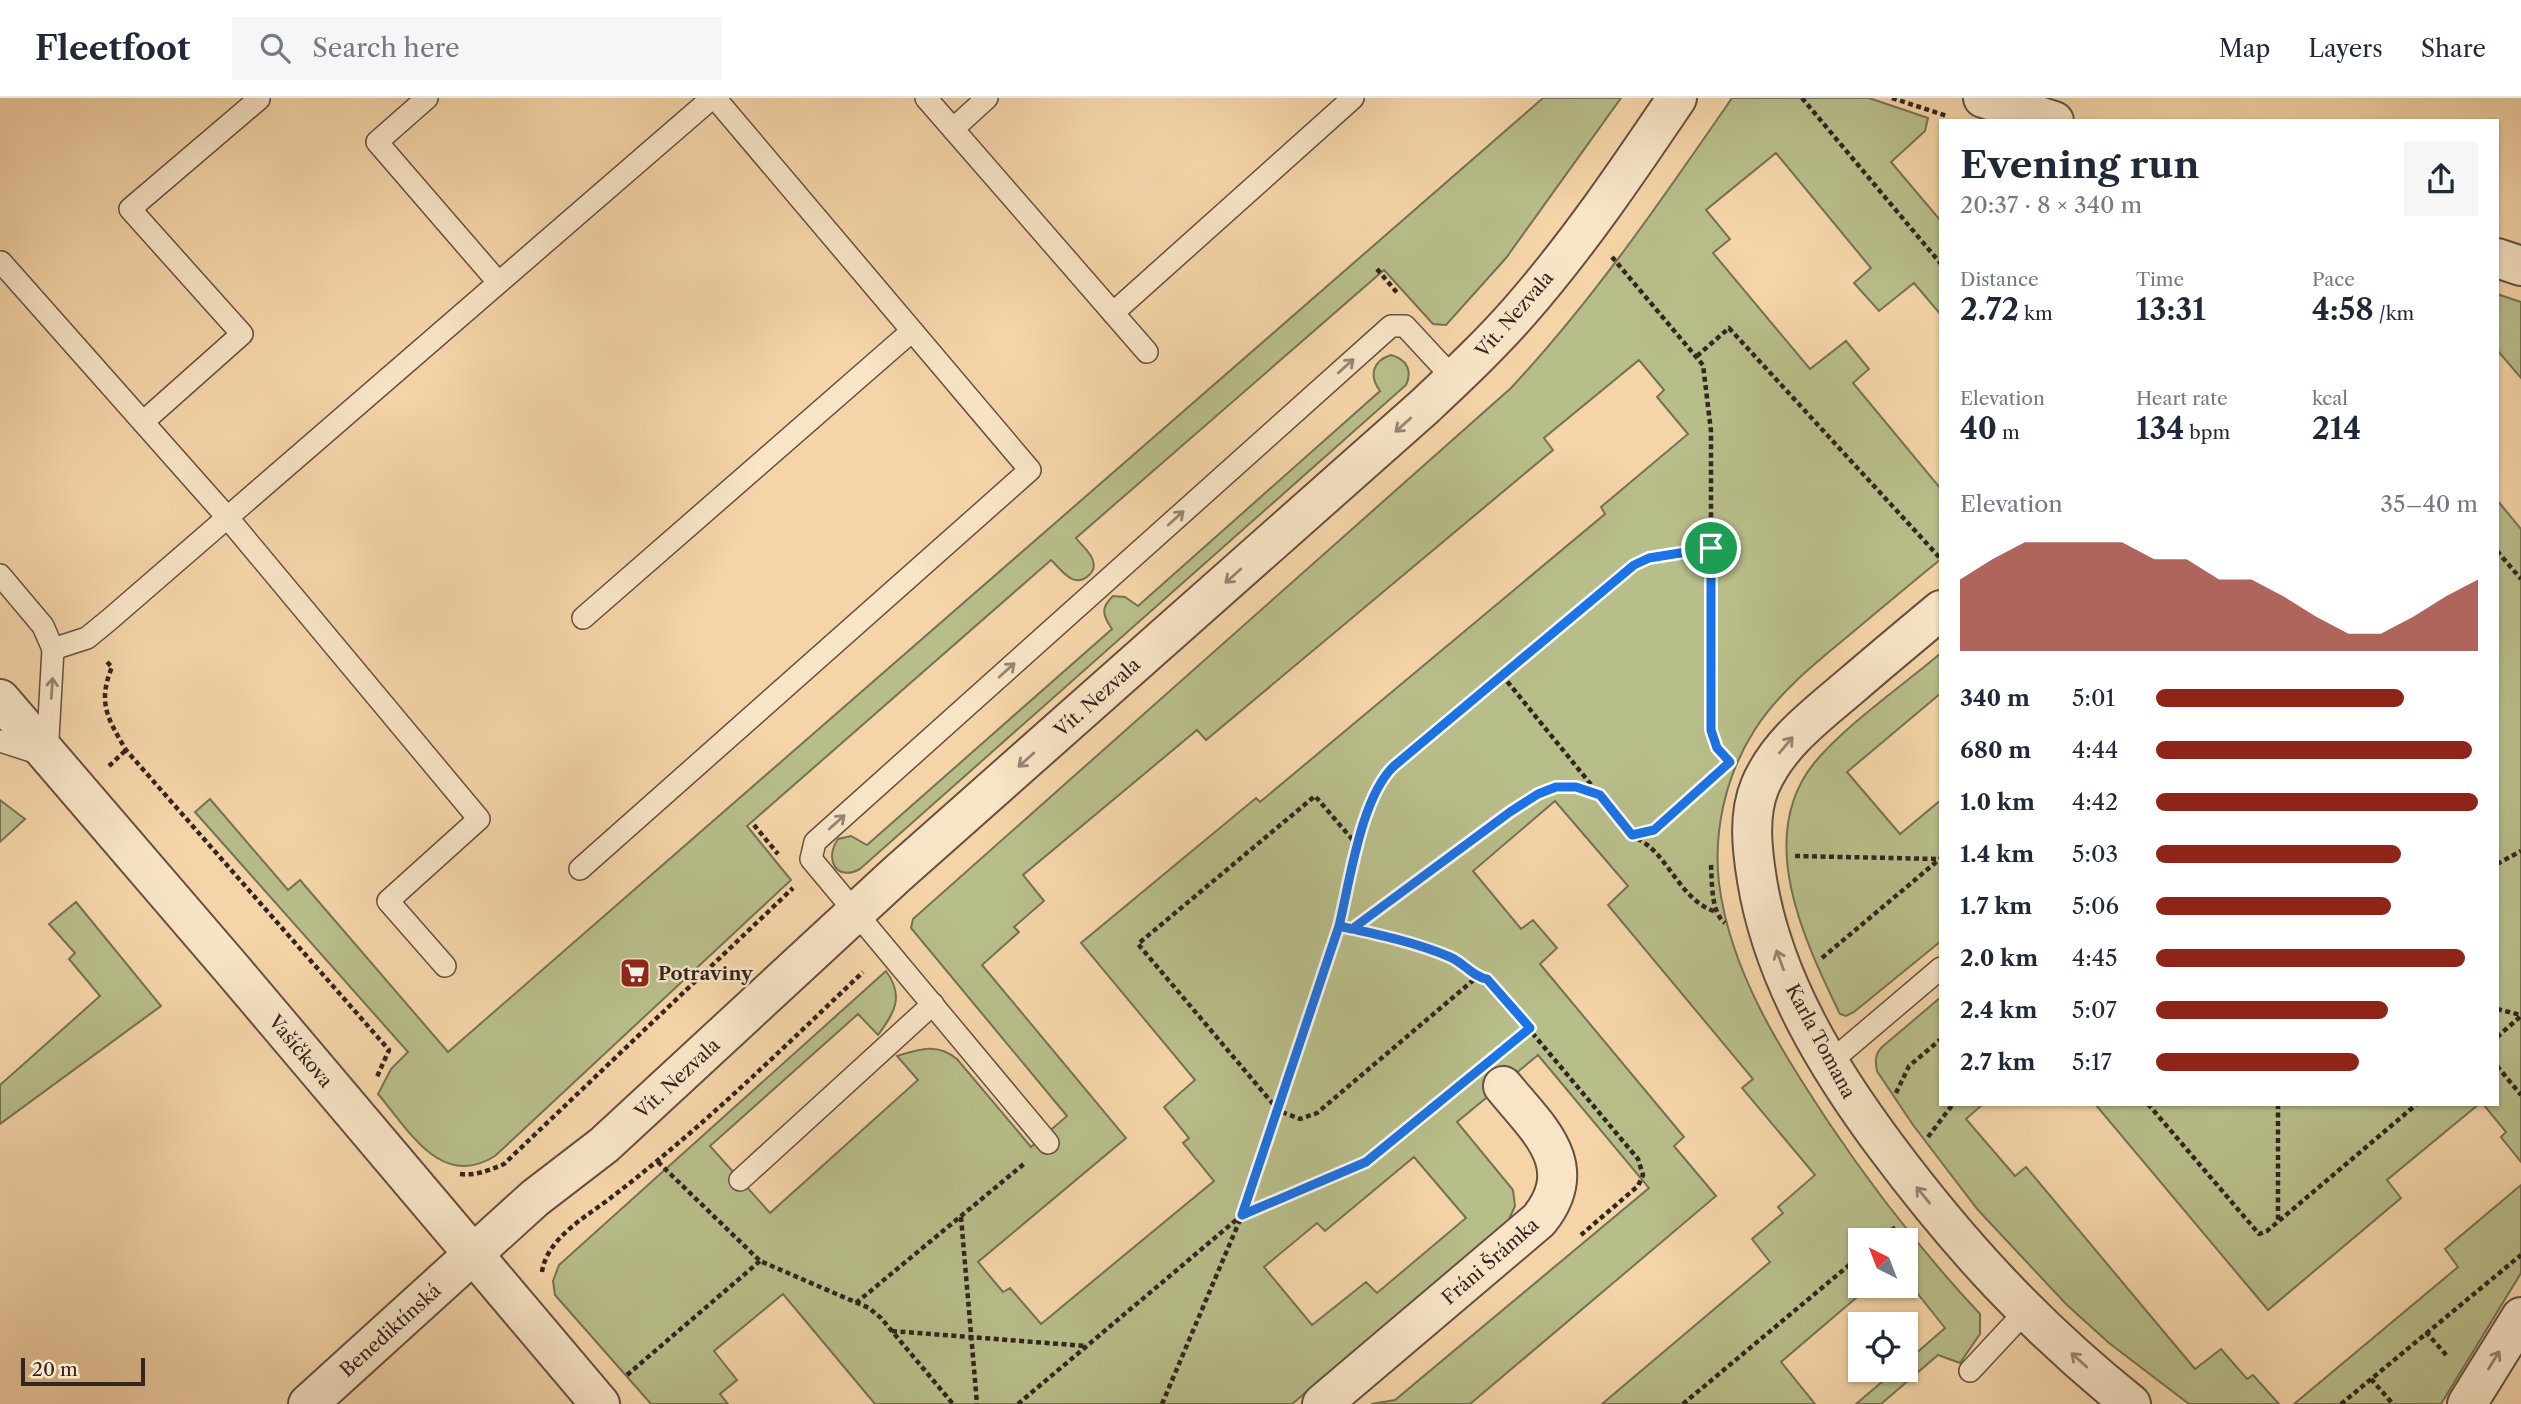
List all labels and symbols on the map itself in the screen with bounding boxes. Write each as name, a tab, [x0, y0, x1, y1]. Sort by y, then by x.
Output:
street label: Vít. Nezvala	[1470, 266, 1558, 363]
one-way arrow	[1337, 358, 1354, 375]
one-way arrow	[1394, 417, 1412, 433]
one-way arrow	[1167, 510, 1185, 526]
pin	[1681, 518, 1741, 578]
one-way arrow	[1224, 568, 1242, 584]
street label: Vít. Nezvala	[1049, 653, 1145, 742]
one-way arrow	[998, 662, 1016, 678]
one-way arrow	[46, 677, 59, 700]
one-way arrow	[1778, 737, 1794, 755]
one-way arrow	[1018, 751, 1035, 768]
one-way arrow	[828, 814, 846, 830]
one-way arrow	[1773, 949, 1785, 971]
supermarket icon: Potraviny	[618, 956, 652, 990]
place label: Potraviny	[658, 962, 754, 985]
street label: Karla Tomana	[1781, 980, 1860, 1102]
street label: Vašíčkova	[263, 1010, 337, 1092]
street label: Vít. Nezvala	[630, 1033, 724, 1124]
one-way arrow	[1915, 1186, 1931, 1204]
street label: Fráni Šrámka	[1437, 1212, 1543, 1310]
north arrow	[1848, 1228, 1918, 1298]
street label: Benediktínská	[335, 1279, 446, 1382]
one-way arrow	[2488, 1351, 2502, 1371]
one-way arrow	[2070, 1353, 2088, 1369]
scale bar	[21, 1355, 145, 1387]

